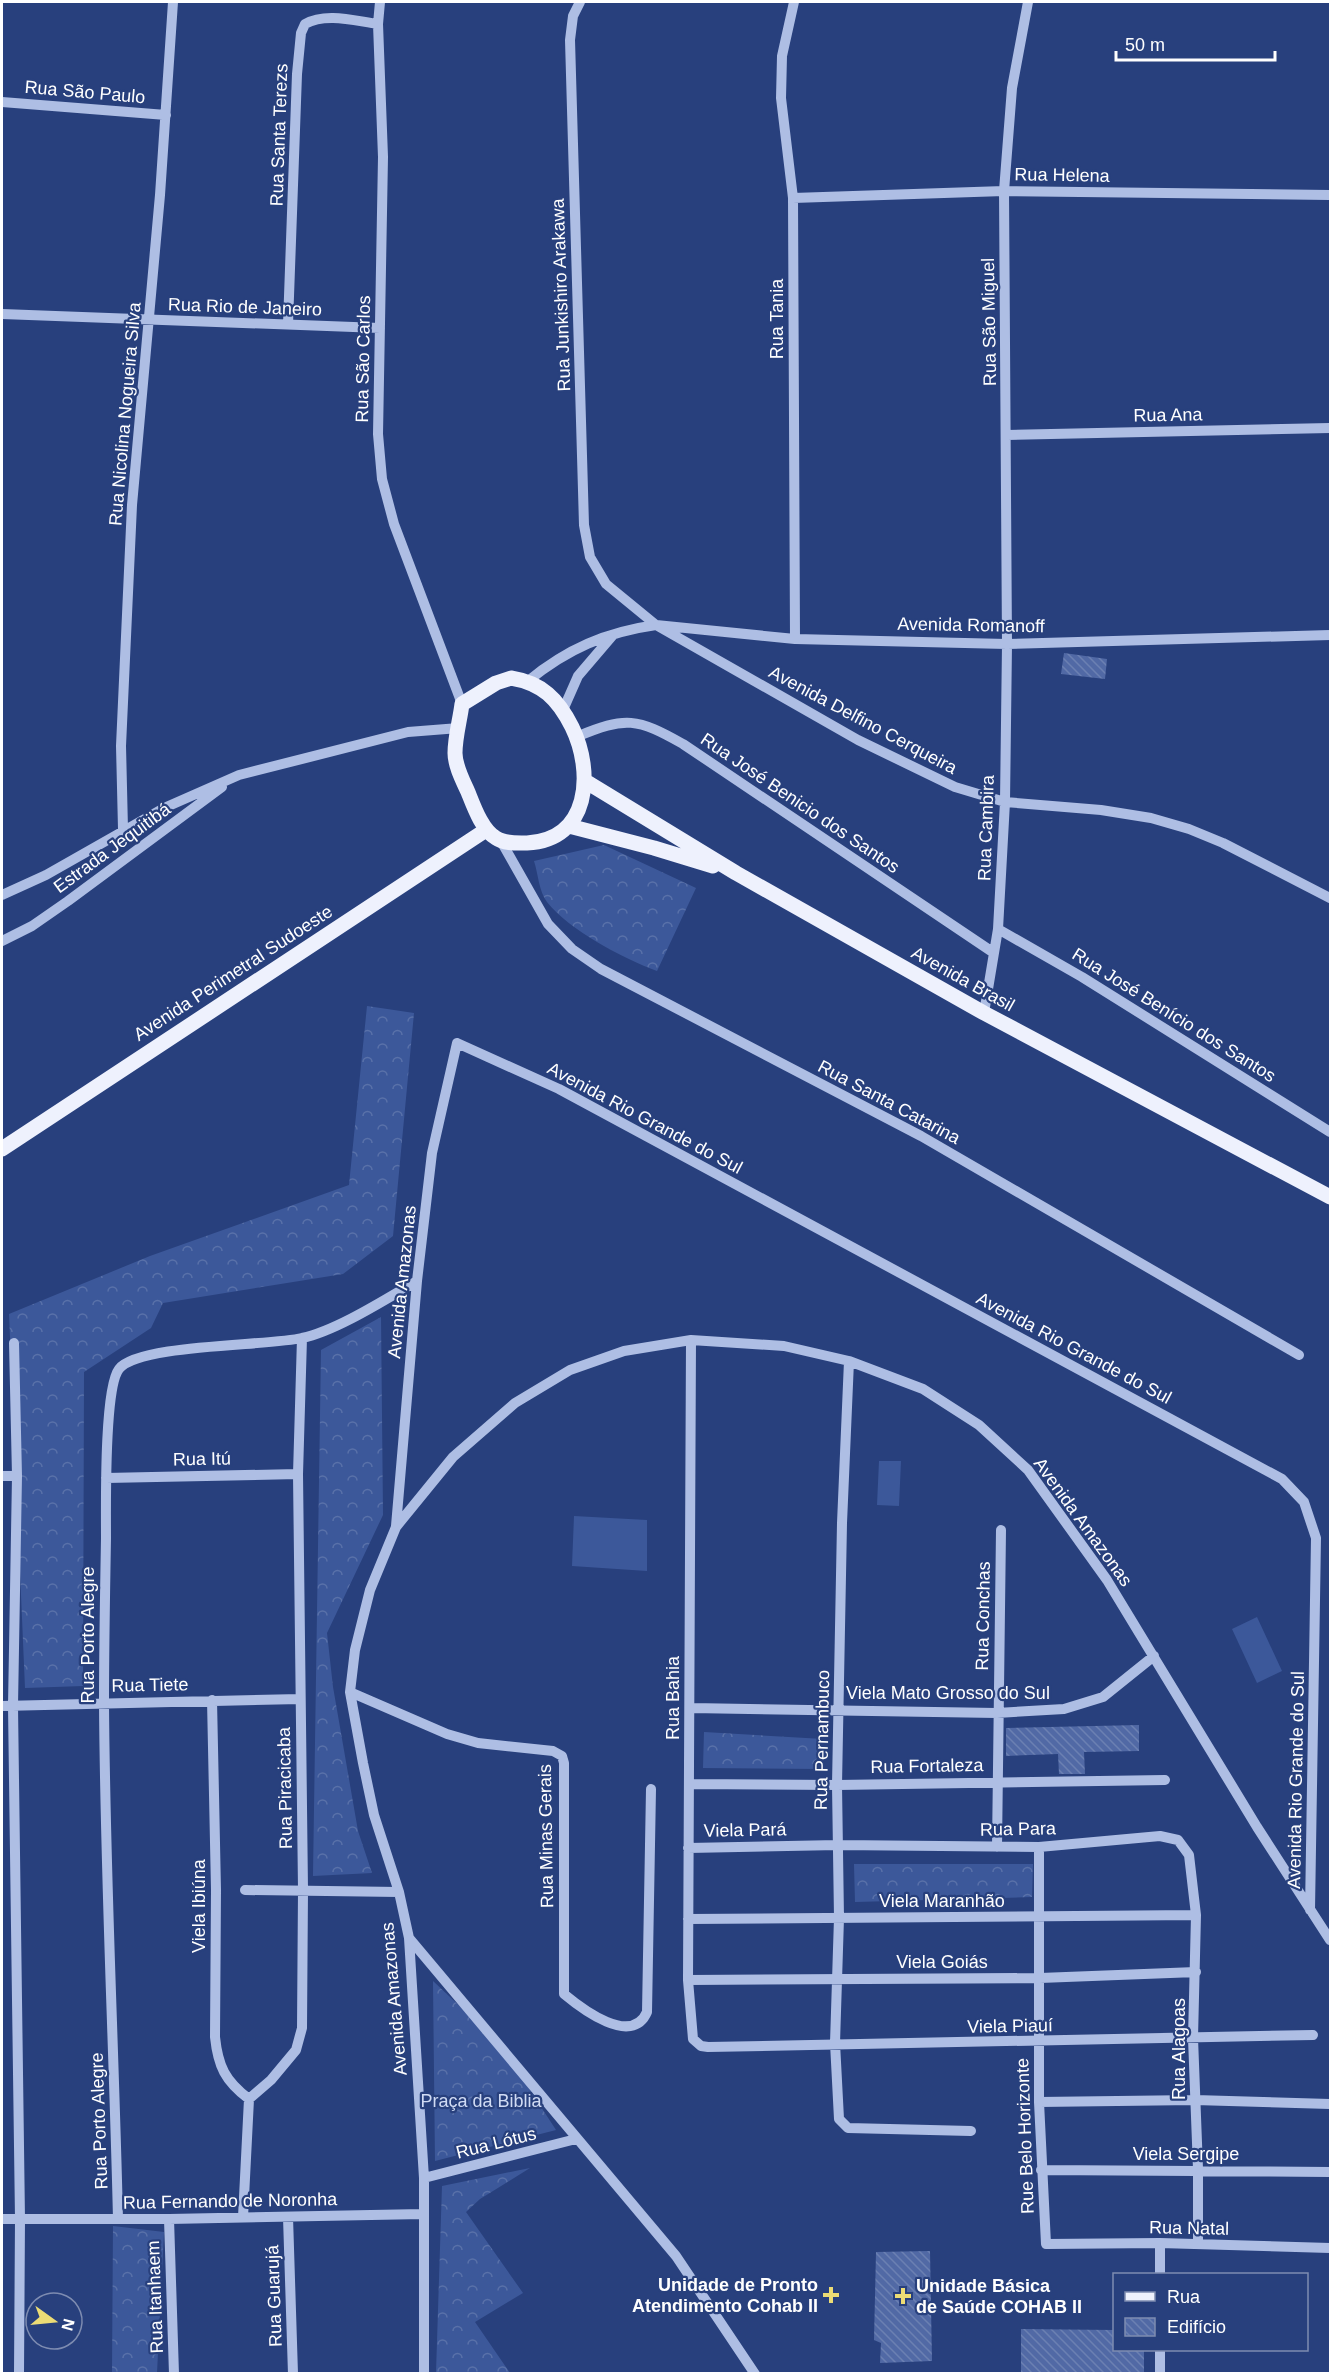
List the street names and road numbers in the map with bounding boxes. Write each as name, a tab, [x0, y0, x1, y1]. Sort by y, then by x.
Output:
street label: Rua Santa Terezs	[267, 63, 291, 207]
street label: Rua São Paulo	[24, 77, 146, 107]
street label: Rua Helena	[1014, 164, 1111, 186]
street label: Rua Junkishiro Arakawa	[548, 197, 574, 392]
street label: Rua São Miguel	[978, 258, 1000, 386]
street label: Rua Tania	[767, 278, 787, 359]
street label: Rua Rio de Janeiro	[168, 294, 322, 320]
street label: Rua São Carlos	[352, 295, 374, 423]
street label: Rua Nicolina Nogueira Silva	[105, 301, 145, 527]
street label: Rua Ana	[1133, 404, 1204, 426]
street label: Avenida Romanoff	[897, 614, 1046, 636]
street label: Avenida Delfino Cerqueira	[766, 662, 961, 779]
street label: Rua José Benicio dos Santos	[697, 729, 903, 877]
street label: Rua Cambira	[974, 774, 998, 881]
street label: Estrada Jequitibá	[50, 798, 175, 897]
street label: Avenida Perimetral Sudoeste	[130, 901, 336, 1045]
street label: Avenida Brasil	[908, 942, 1018, 1016]
street label: Rua José Benício dos Santos	[1069, 944, 1279, 1086]
street label: Rua Santa Catarina	[815, 1056, 964, 1148]
street label: Avenida Rio Grande do Sul	[544, 1058, 746, 1178]
street label: Avenida Amazonas	[384, 1204, 420, 1360]
street label: Avenida Rio Grande do Sul	[973, 1288, 1175, 1408]
street label: Rua Itú	[173, 1448, 231, 1470]
street label: Avenida Amazonas	[1030, 1454, 1136, 1590]
street label: Rua Conchas	[972, 1561, 994, 1671]
street label: Rua Porto Alegre	[78, 1566, 98, 1704]
street label: Rua Bahia	[663, 1655, 683, 1740]
street label: Rua Pernambuco	[811, 1670, 833, 1810]
street label: Avenida Rio Grande do Sul	[1284, 1671, 1308, 1889]
street label: Rua Tiete	[111, 1674, 189, 1696]
street label: Viela Mato Grosso do Sul	[846, 1683, 1050, 1703]
street label: Rua Piracicaba	[274, 1726, 296, 1849]
street label: Rua Fortaleza	[870, 1755, 985, 1777]
street label: Rua Minas Gerais	[535, 1764, 557, 1908]
street label: Rua Para	[980, 1818, 1057, 1840]
street label: Viela Pará	[703, 1819, 788, 1841]
street label: Viela Ibiúna	[189, 1858, 209, 1953]
street label: Viela Maranhão	[879, 1891, 1005, 1911]
street label: Avenida Amazonas	[377, 1922, 411, 2076]
street label: Viela Goiás	[896, 1952, 988, 1972]
street label: Rua Alagoas	[1169, 1998, 1189, 2100]
street label: Viela Piauí	[967, 2015, 1053, 2037]
street label: Rua Porto Alegre	[87, 2052, 111, 2190]
street label: Rue Belo Horizonte	[1012, 2058, 1038, 2214]
street label: Rua Lótus	[454, 2123, 538, 2163]
street label: Viela Sergipe	[1133, 2144, 1239, 2164]
street label: Rua Fernando de Noronha	[123, 2189, 338, 2213]
street label: Rua Natal	[1149, 2217, 1229, 2239]
street label: Rua Itanhaem	[143, 2240, 167, 2354]
street label: Rua Guarujá	[262, 2244, 286, 2347]

